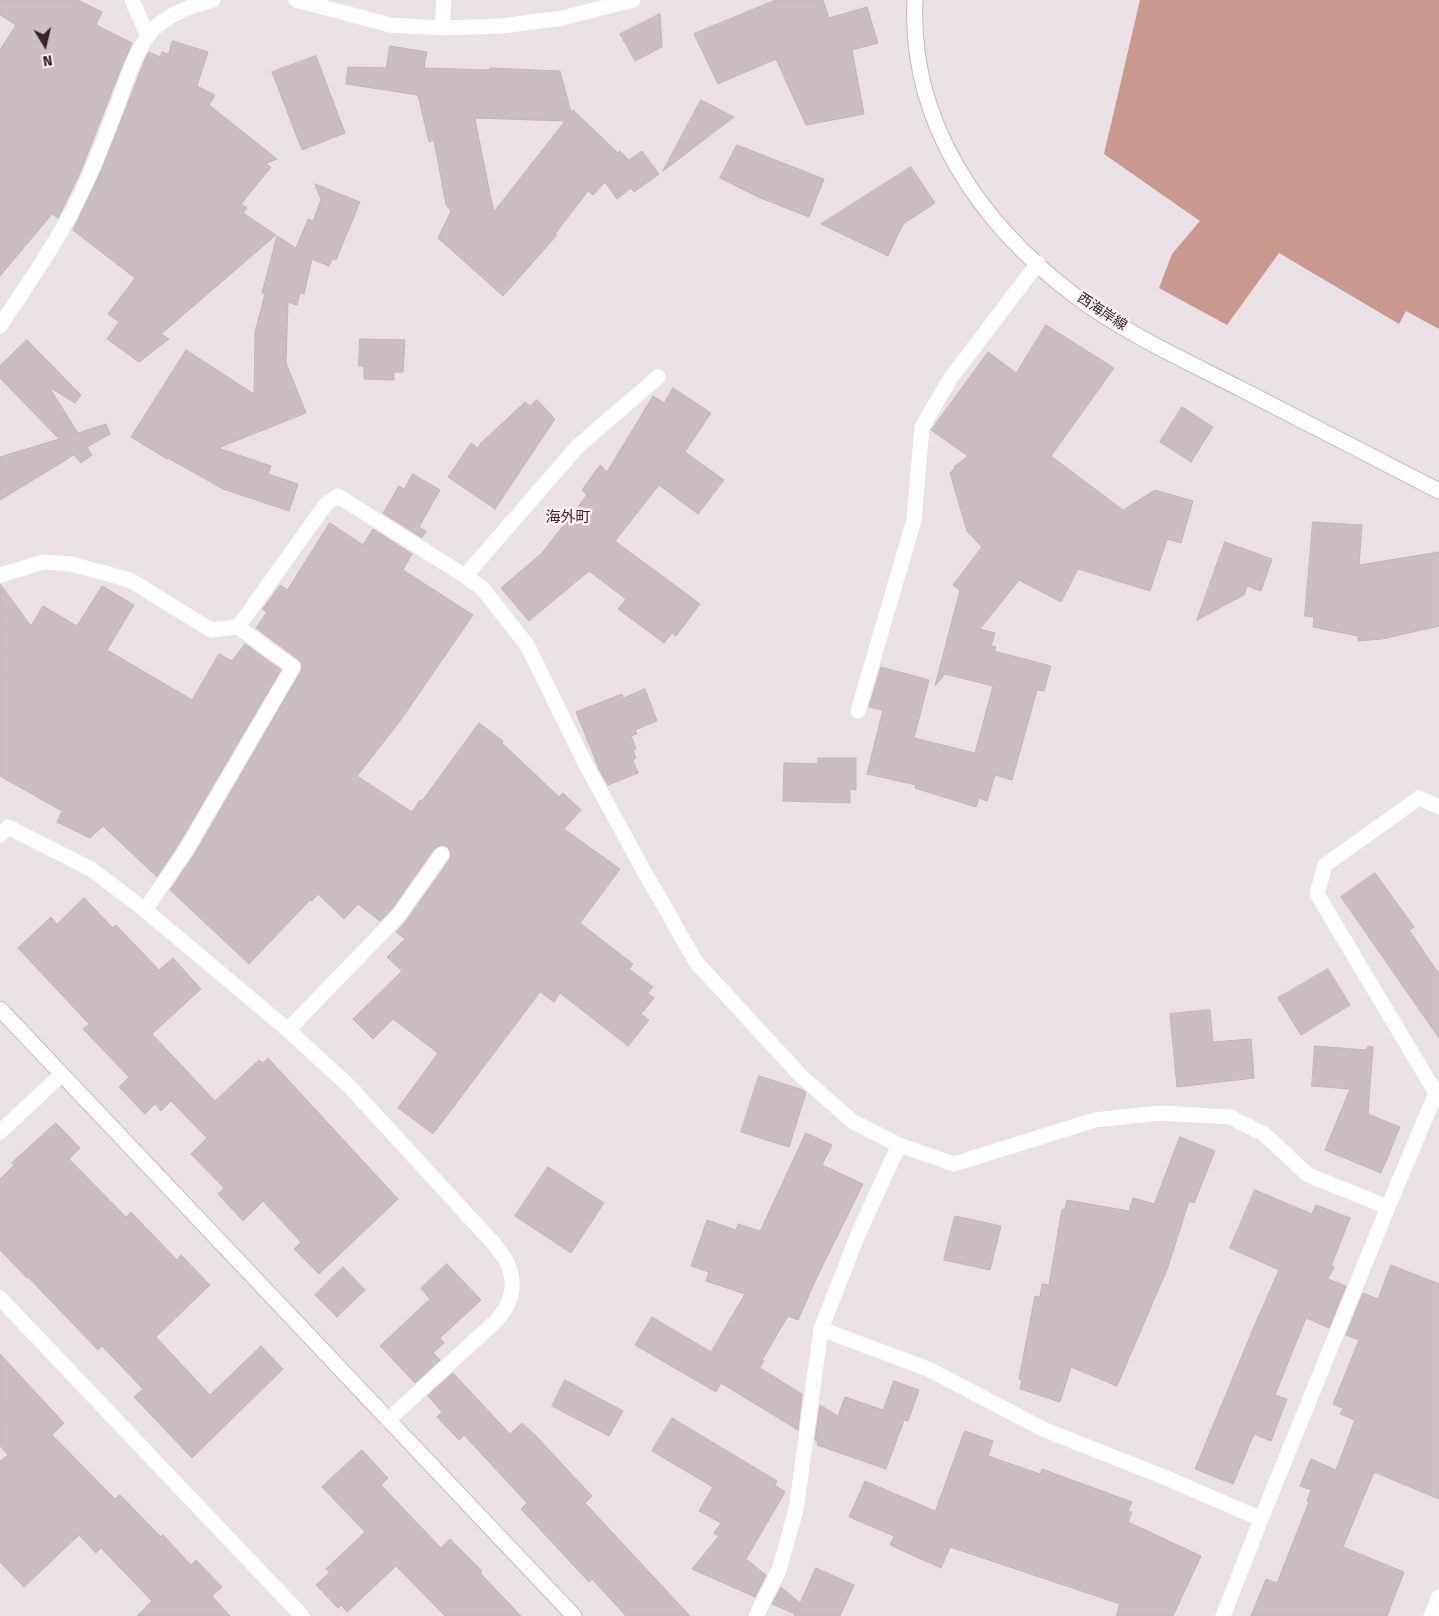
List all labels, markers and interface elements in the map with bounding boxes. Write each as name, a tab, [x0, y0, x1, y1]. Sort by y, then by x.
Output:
north arrow	[20, 20, 70, 70]
text: N	[42, 51, 53, 69]
street label: 西海岸線	[1074, 290, 1130, 334]
district label: 海外町	[546, 509, 590, 527]

